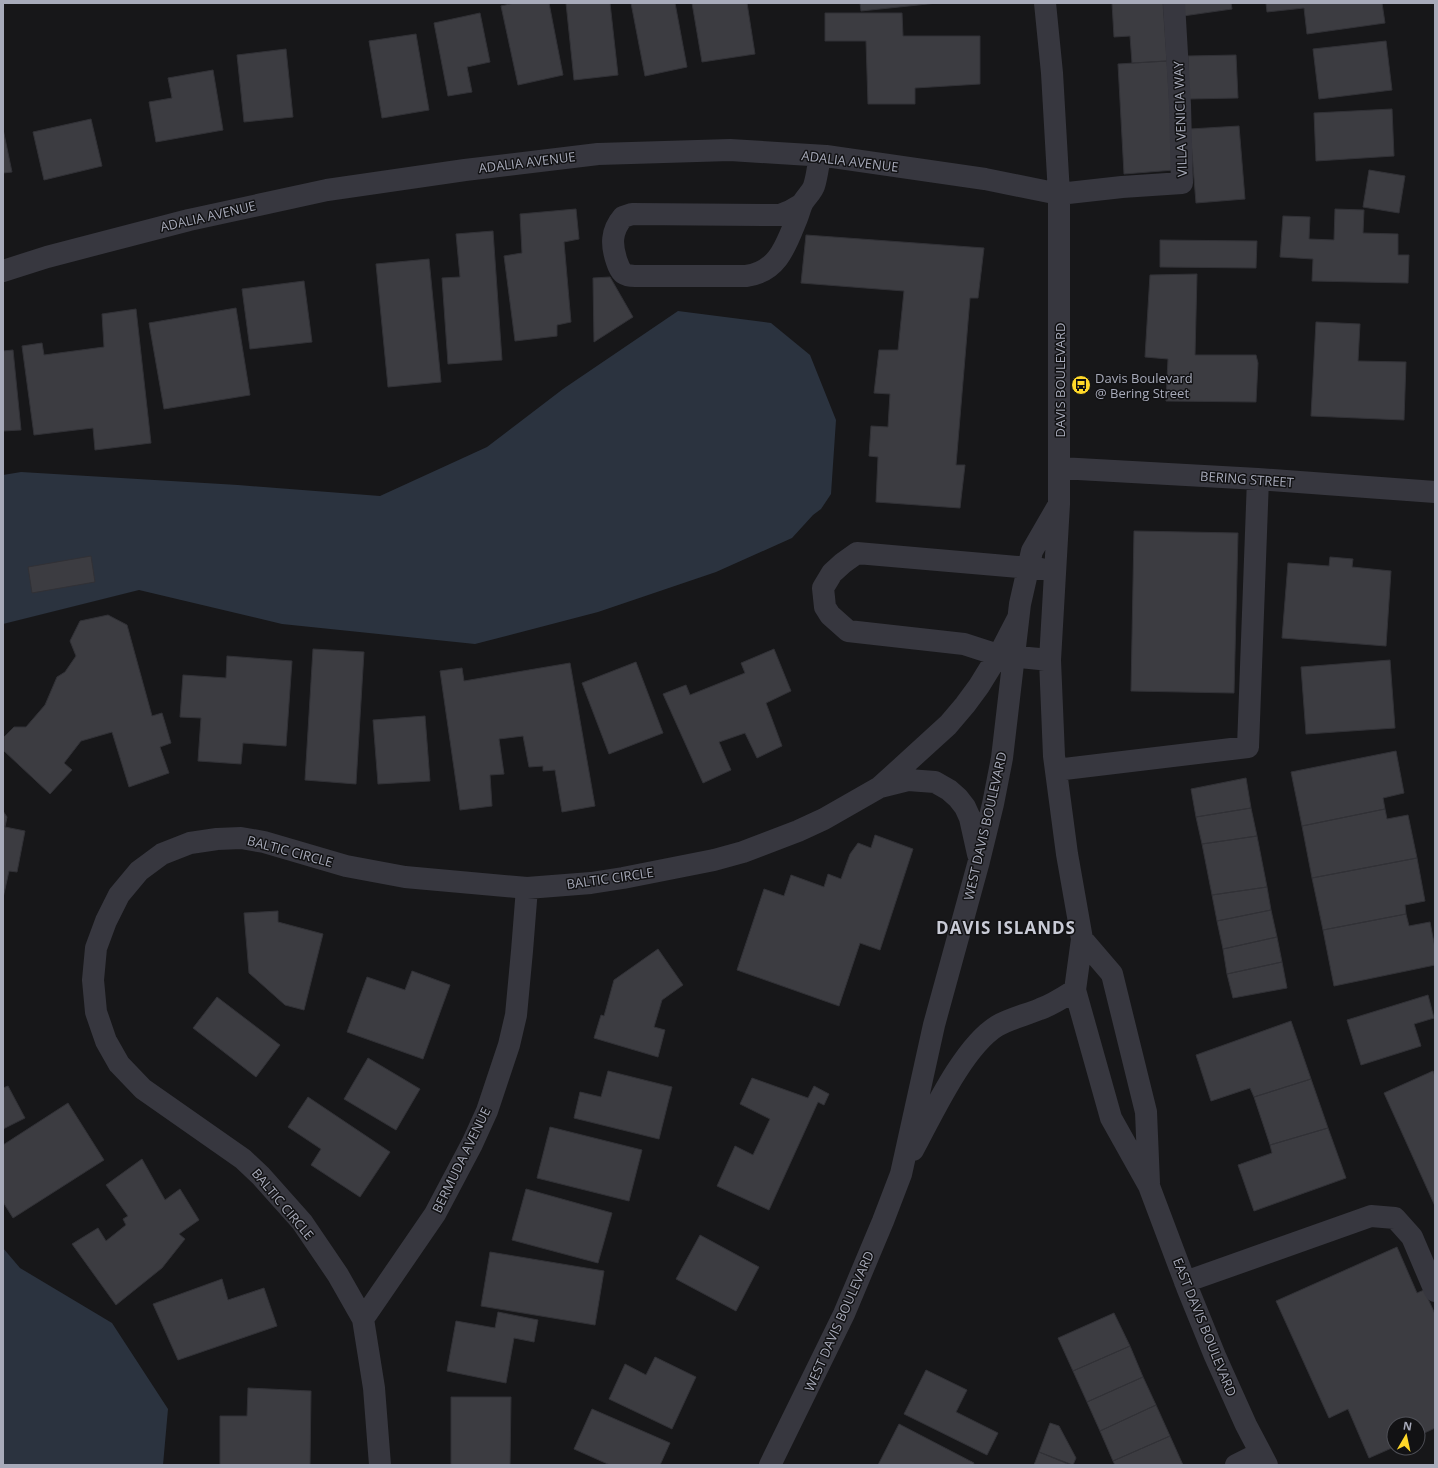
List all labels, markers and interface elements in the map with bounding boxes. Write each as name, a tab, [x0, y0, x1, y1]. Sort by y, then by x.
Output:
street label: VILLA VENICIA WAY	[1169, 60, 1191, 177]
street label: ADALIA AVENUE	[800, 146, 900, 176]
street label: ADALIA AVENUE	[477, 147, 577, 177]
street label: ADALIA AVENUE	[158, 196, 258, 236]
street label: DAVIS BOULEVARD	[1051, 323, 1069, 437]
place label: Davis Boulevard @ Bering Street	[1095, 369, 1193, 402]
bus stop icon: Davis Boulevard @ Bering Street	[1070, 374, 1092, 396]
street label: BERING STREET	[1200, 467, 1295, 491]
street label: WEST DAVIS BOULEVARD	[959, 750, 1011, 902]
street label: BALTIC CIRCLE	[245, 831, 335, 871]
street label: BALTIC CIRCLE	[565, 863, 655, 893]
district label: DAVIS ISLANDS	[936, 916, 1076, 939]
street label: BERMUDA AVENUE	[428, 1104, 494, 1216]
street label: BALTIC CIRCLE	[248, 1165, 318, 1243]
street label: WEST DAVIS BOULEVARD	[800, 1248, 878, 1394]
street label: EAST DAVIS BOULEVARD	[1169, 1255, 1241, 1399]
north arrow	[1386, 1416, 1426, 1456]
text: N	[1402, 1418, 1413, 1434]

